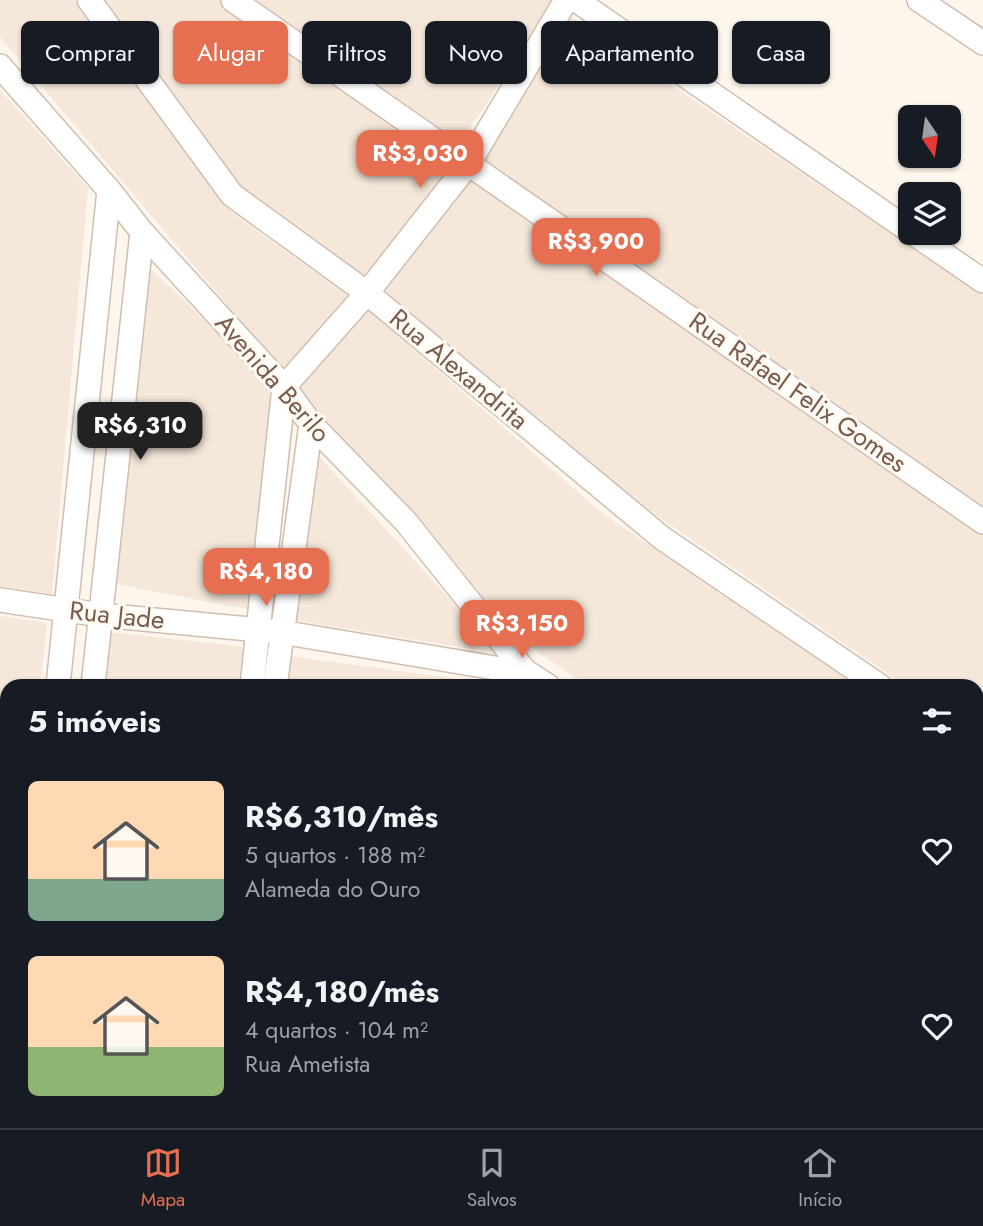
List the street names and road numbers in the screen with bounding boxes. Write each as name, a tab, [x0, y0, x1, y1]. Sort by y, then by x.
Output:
street label: Rua Alexandrita	[381, 299, 537, 439]
street label: Rua Rafael Felix Gomes	[681, 302, 915, 482]
street label: Avenida Berilo	[206, 305, 340, 451]
street label: Rua Jade	[68, 591, 166, 639]

